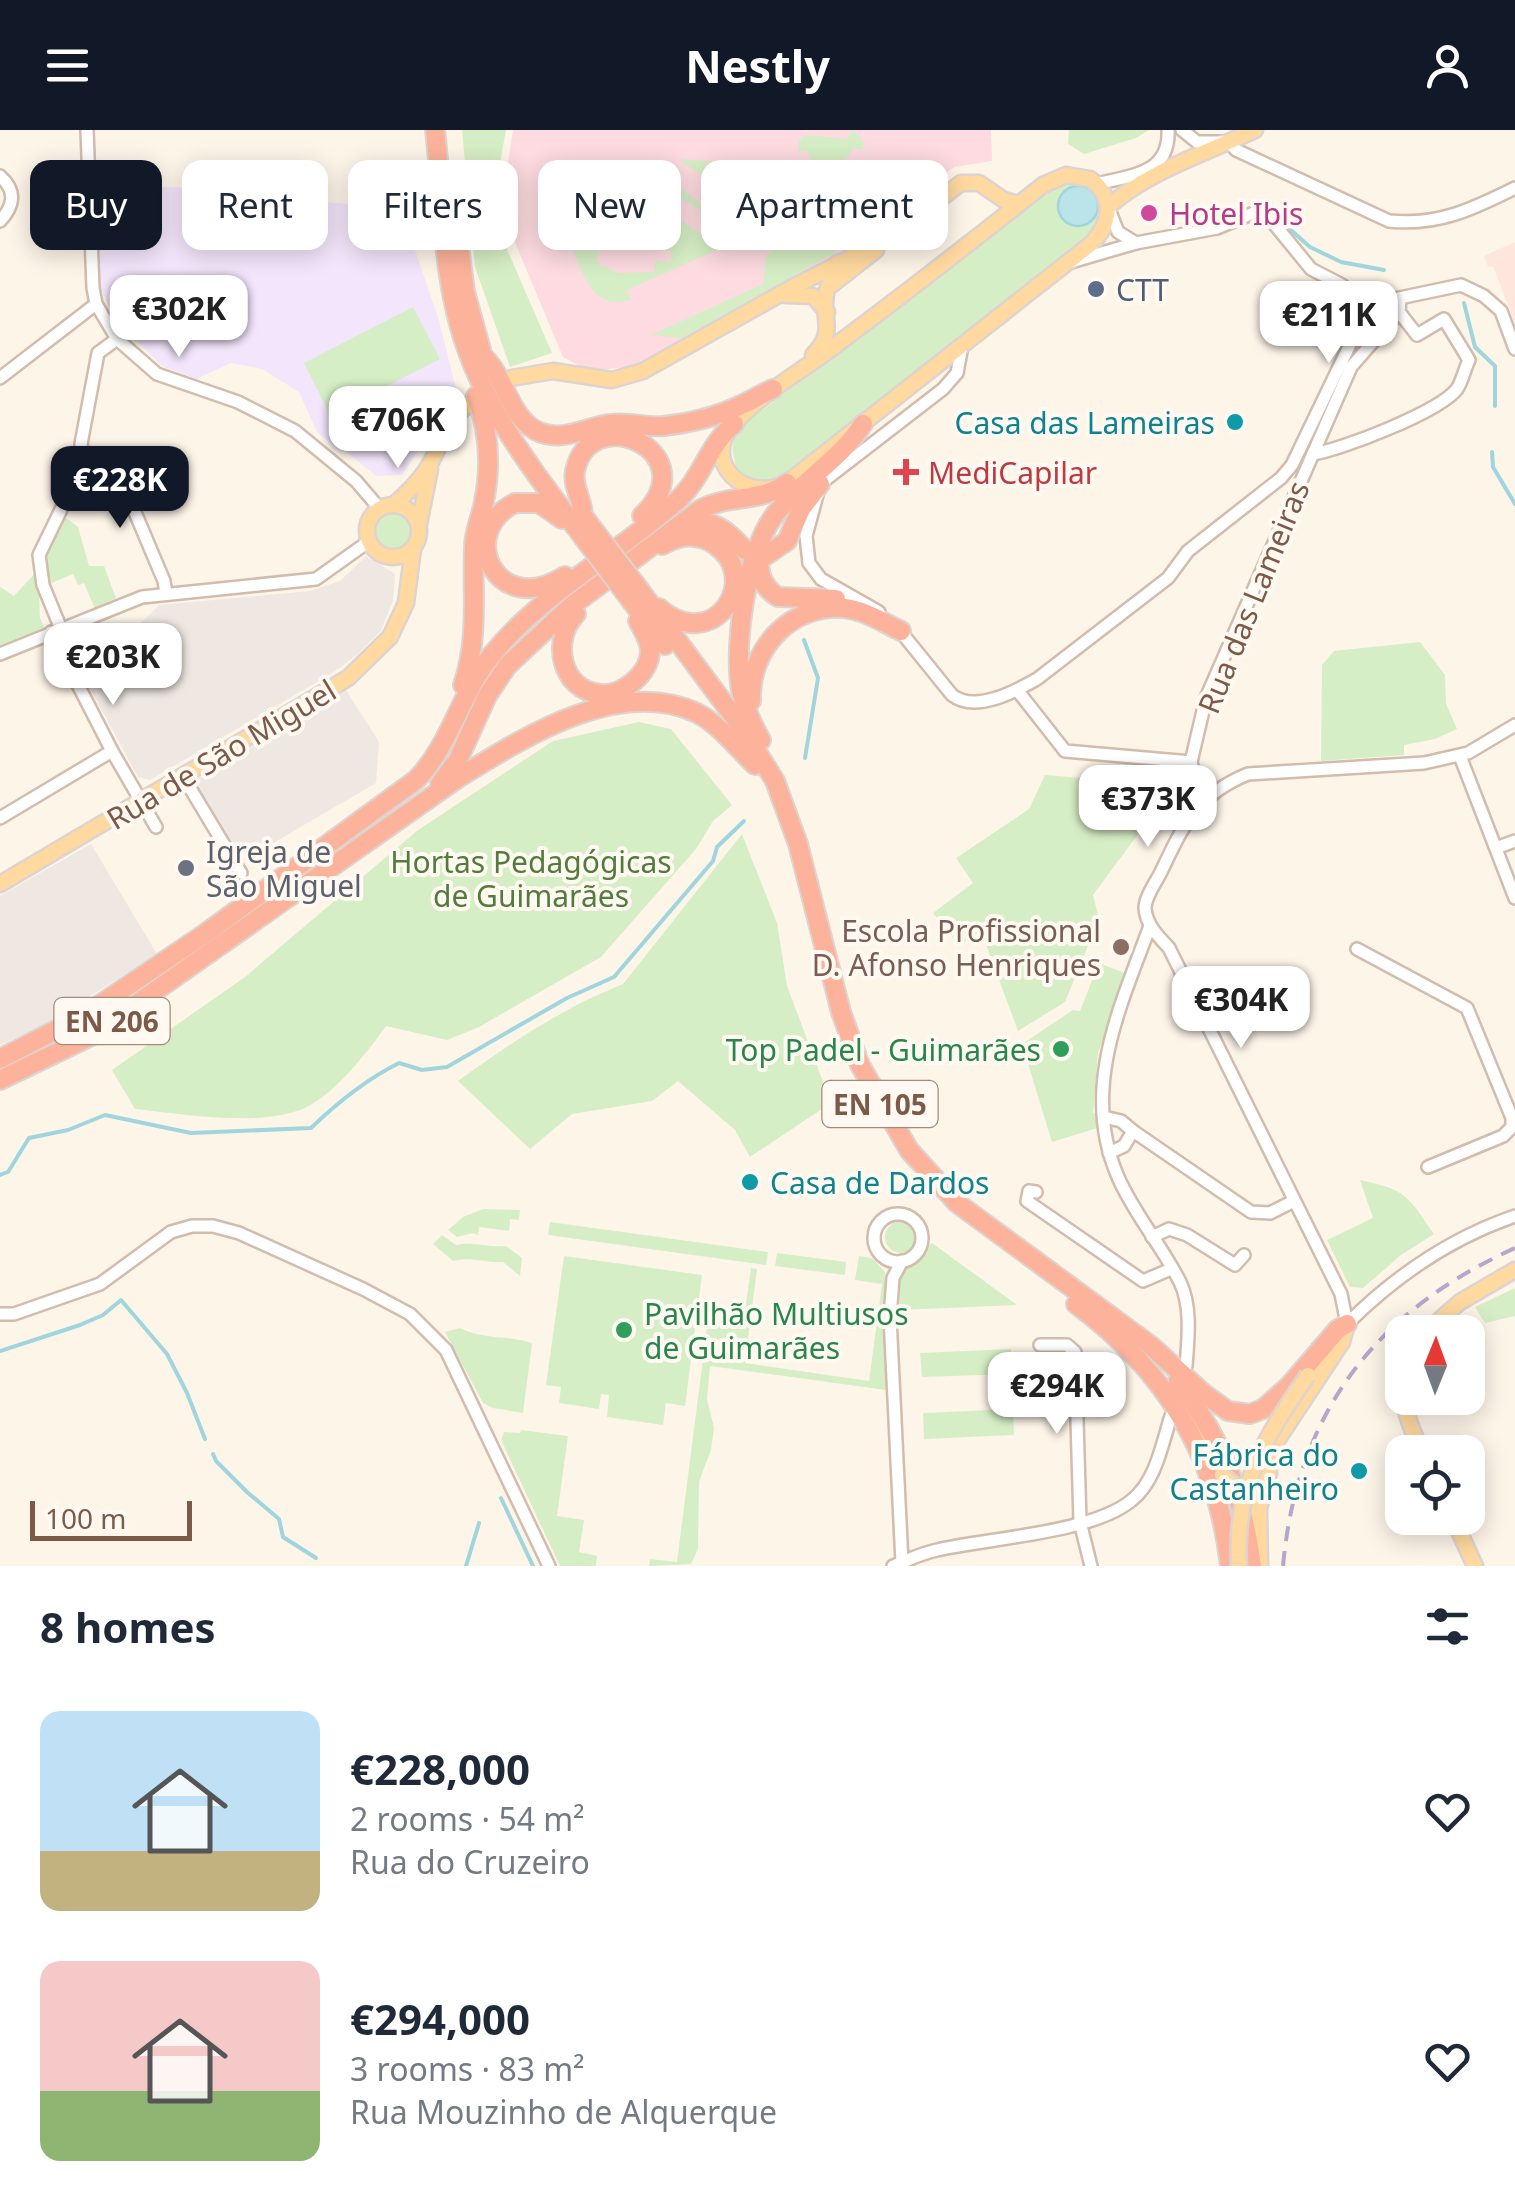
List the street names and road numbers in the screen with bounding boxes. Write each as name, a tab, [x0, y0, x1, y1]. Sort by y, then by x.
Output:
street label: Rua das Lameiras	[1188, 475, 1318, 719]
street label: Rua de São Miguel	[99, 669, 343, 839]
road number: EN 206	[54, 998, 170, 1044]
road number: EN 105	[822, 1081, 938, 1127]

